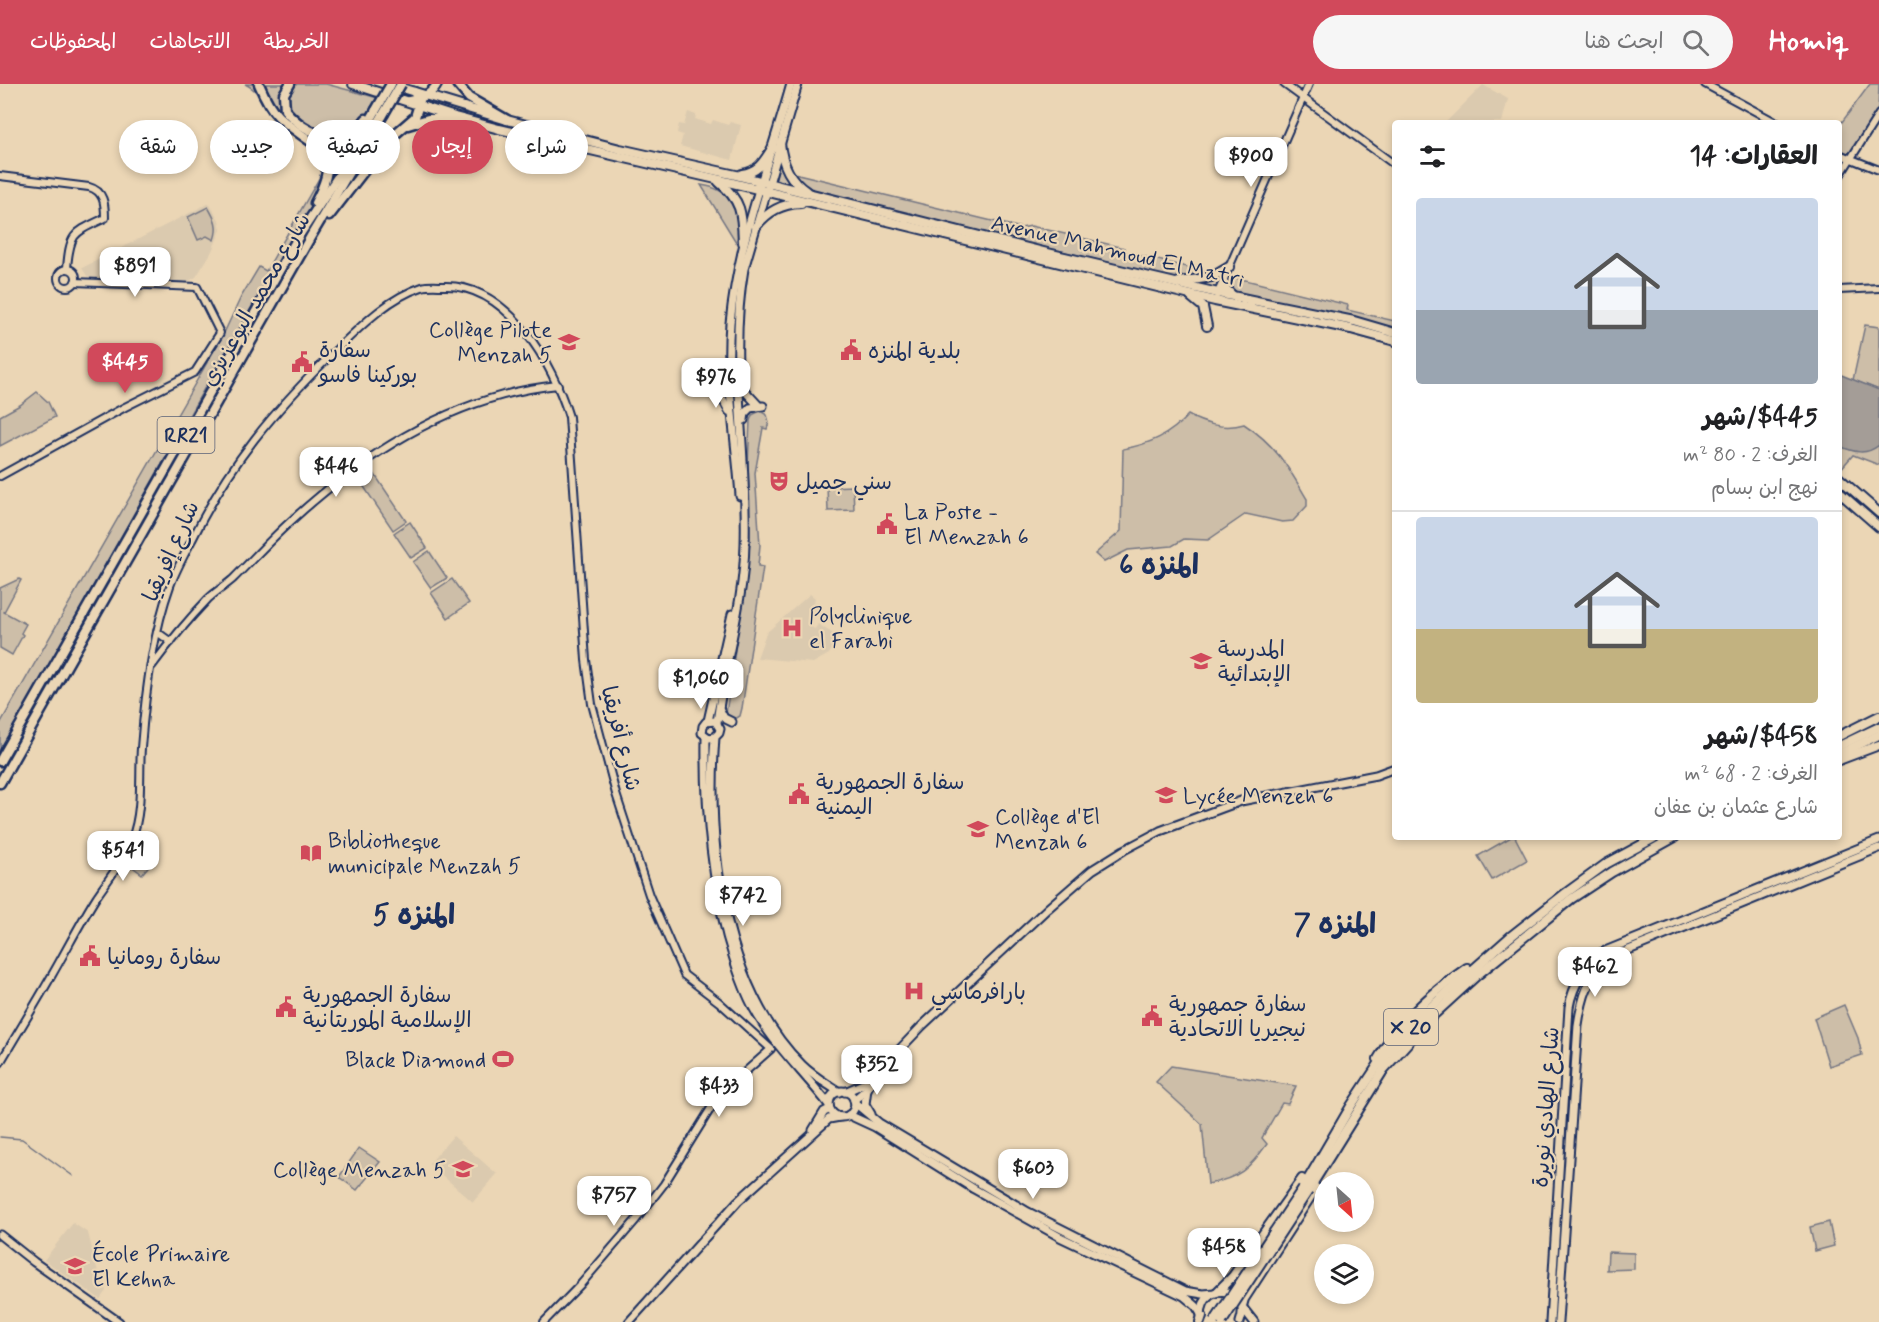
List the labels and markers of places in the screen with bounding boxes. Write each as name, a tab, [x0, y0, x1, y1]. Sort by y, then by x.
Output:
pin: $900	[1215, 137, 1287, 188]
pin: $891	[99, 247, 171, 298]
place label: Collège Pilote Menzah 5	[429, 317, 552, 370]
school or university icon: Collège Pilote Menzah 5	[557, 330, 581, 354]
place label: سفارة بوركينا فاسو	[317, 337, 417, 390]
public building icon: بلدية المنزه	[839, 338, 863, 362]
place label: بلدية المنزه	[868, 338, 961, 366]
pin: $445	[89, 343, 161, 394]
public building icon: سفارة بوركينا فاسو	[290, 350, 314, 374]
pin: $976	[680, 358, 752, 409]
pin: $446	[300, 447, 372, 498]
theatre icon: سني جميل	[767, 469, 791, 493]
place label: سني جميل	[796, 469, 892, 501]
place label: La Poste - El Menzah 6	[904, 499, 1029, 552]
public building icon: La Poste - El Menzah 6	[875, 512, 899, 536]
place label: Polyclinique el Farabi	[809, 603, 912, 656]
hospital icon: Polyclinique el Farabi	[780, 616, 804, 640]
place label: المدرسة الإبتدائية	[1218, 636, 1291, 689]
school or university icon: المدرسة الإبتدائية	[1189, 649, 1213, 673]
pin: $1,060	[652, 659, 750, 710]
place label: سفارة الجمهورية اليمنية	[816, 769, 965, 822]
public building icon: سفارة الجمهورية اليمنية	[787, 782, 811, 806]
school or university icon: Lycée Menzeh 6	[1154, 783, 1178, 807]
place label: Lycée Menzeh 6	[1183, 783, 1333, 811]
place label: Collège d'El Menzah 6	[995, 804, 1100, 857]
school or university icon: Collège d'El Menzah 6	[966, 817, 990, 841]
place label: Bibliotheque municipale Menzah 5	[328, 828, 521, 881]
pin: $541	[87, 831, 159, 882]
library icon: Bibliotheque municipale Menzah 5	[299, 841, 323, 865]
pin: $742	[707, 876, 779, 927]
public building icon: سفارة رومانيا	[78, 944, 102, 968]
place label: سفارة رومانيا	[107, 944, 221, 972]
pin: $462	[1559, 947, 1631, 998]
hospital icon: بارافرماسي	[902, 979, 926, 1003]
place label: بارافرماسي	[931, 979, 1026, 1011]
place label: سفارة الجمهورية الإسلامية الموريتانية	[303, 982, 472, 1035]
place label: سفارة جمهورية نيجيريا الاتحادية	[1169, 991, 1307, 1044]
public building icon: سفارة الجمهورية الإسلامية الموريتانية	[274, 995, 298, 1019]
public building icon: سفارة جمهورية نيجيريا الاتحادية	[1140, 1004, 1164, 1028]
pin: $352	[841, 1045, 913, 1096]
place label: Black Diamond	[345, 1047, 486, 1075]
sports icon: Black Diamond	[491, 1047, 515, 1071]
pin: $433	[683, 1067, 755, 1118]
pin: $603	[997, 1149, 1069, 1200]
place label: Collège Menzah 5	[273, 1157, 446, 1186]
school or university icon: Collège Menzah 5	[451, 1157, 475, 1181]
pin: $757	[578, 1176, 650, 1227]
pin: $458	[1188, 1228, 1260, 1279]
place label: École Primaire El Kehna	[92, 1240, 230, 1294]
school or university icon: École Primaire El Kehna	[63, 1254, 87, 1278]

